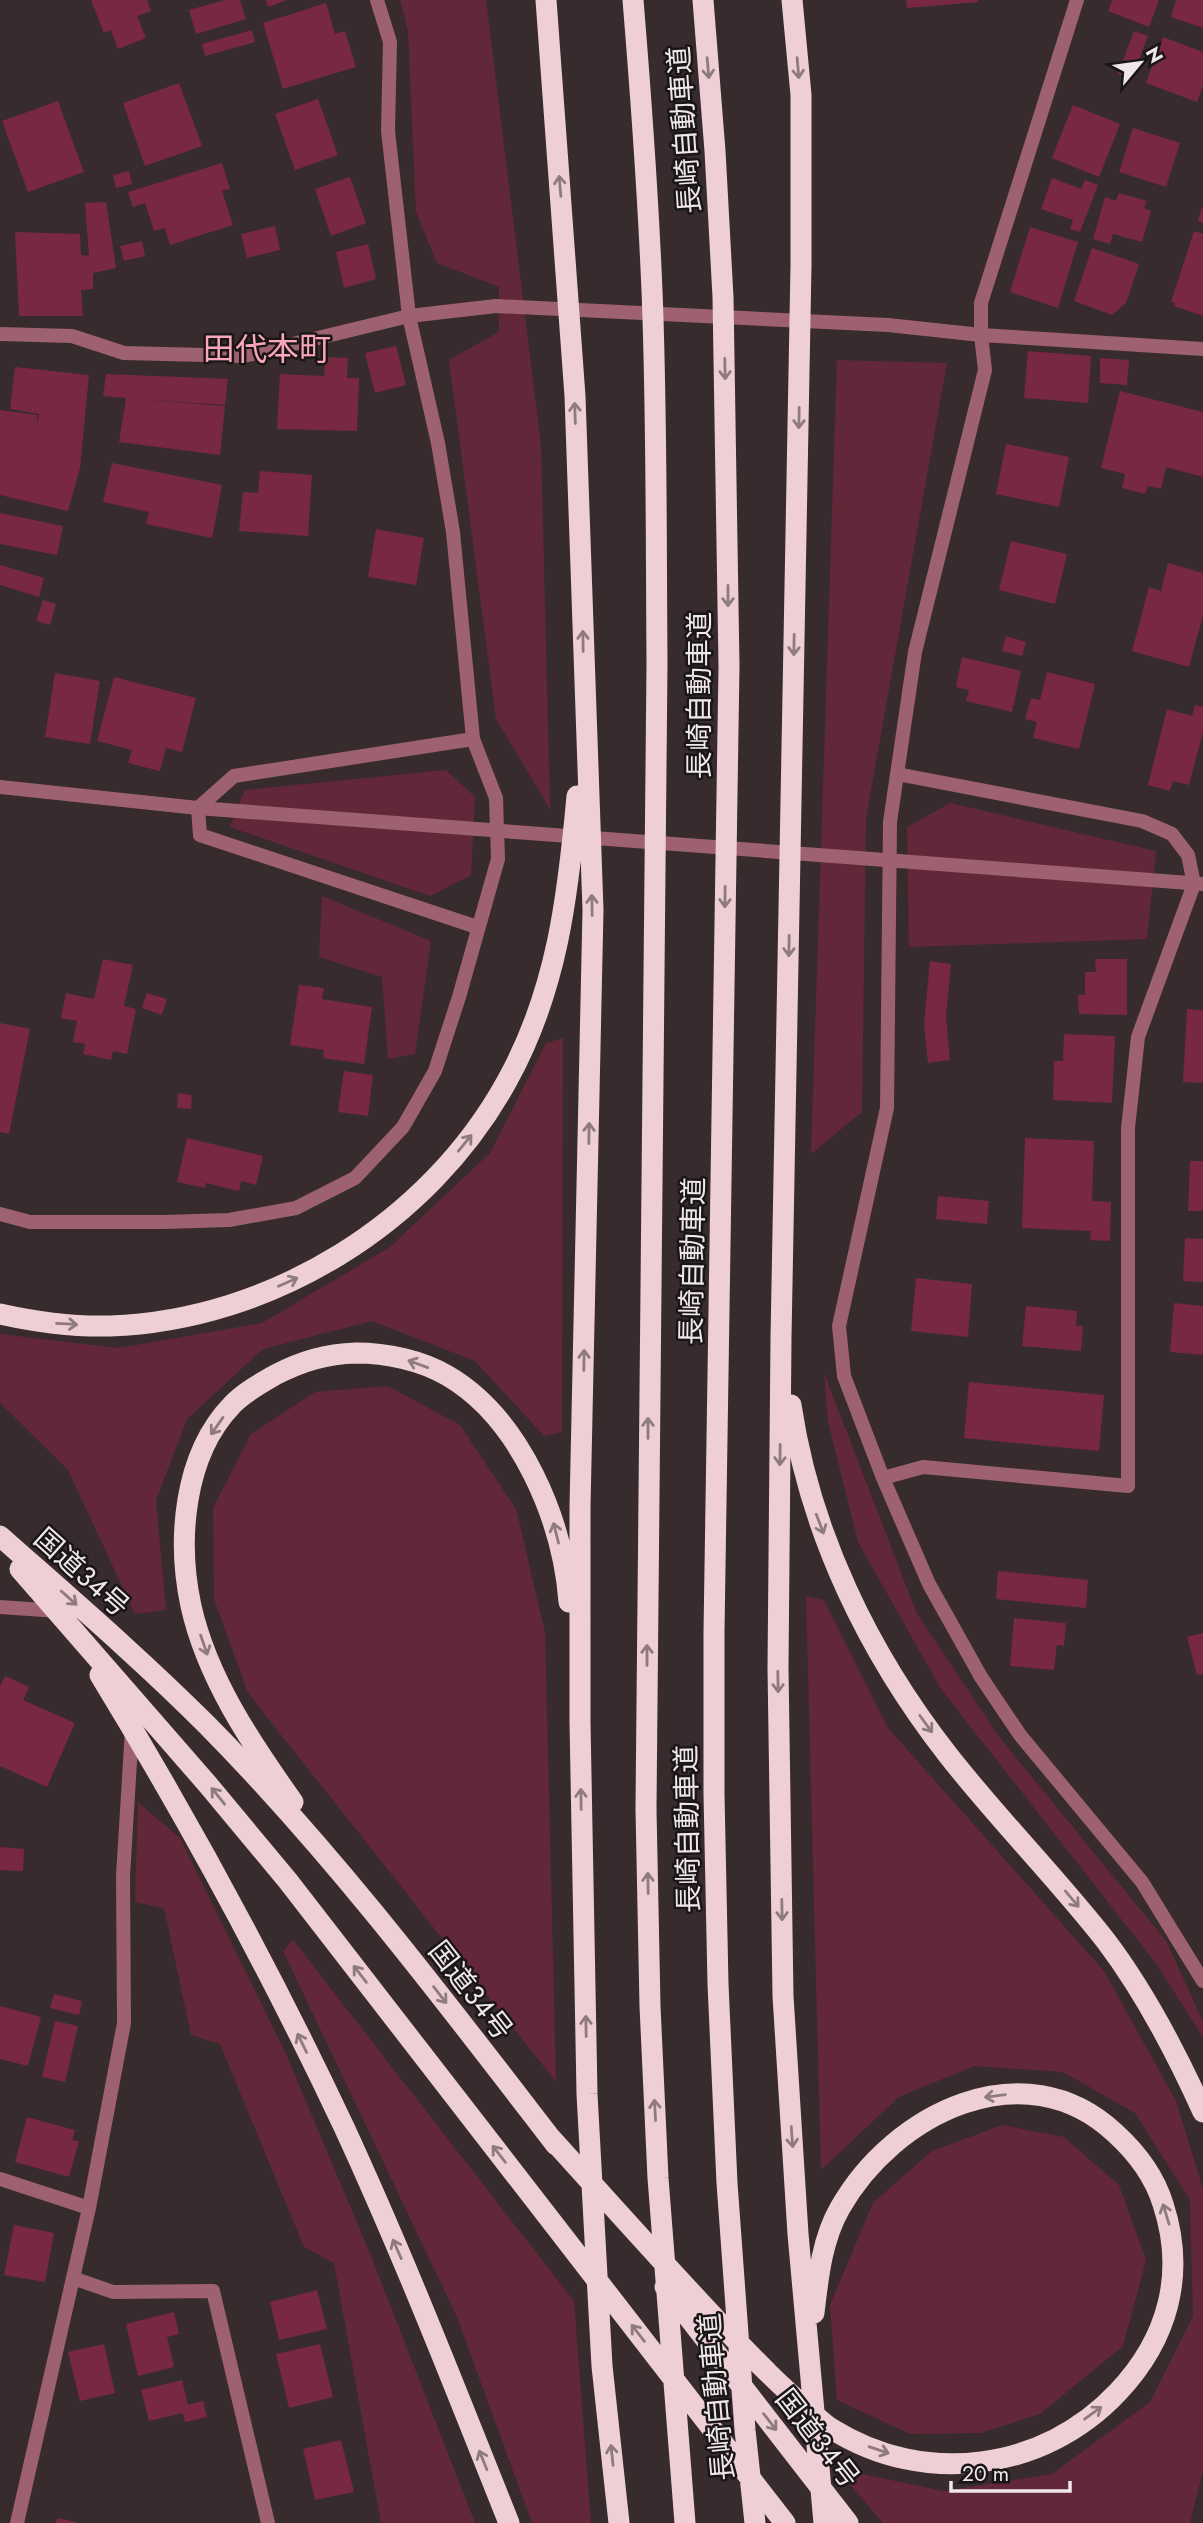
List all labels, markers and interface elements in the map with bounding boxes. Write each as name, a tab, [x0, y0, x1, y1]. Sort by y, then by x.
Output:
north arrow	[1105, 28, 1175, 98]
text: N	[1139, 42, 1170, 68]
street label: 長崎自動車道	[658, 45, 711, 215]
one-way arrow	[702, 56, 715, 79]
one-way arrow	[792, 56, 805, 79]
one-way arrow	[553, 175, 566, 198]
district label: 田代本町	[203, 326, 331, 372]
one-way arrow	[718, 357, 731, 380]
one-way arrow	[569, 402, 582, 425]
one-way arrow	[792, 406, 805, 429]
one-way arrow	[721, 584, 735, 607]
street label: 長崎自動車道	[679, 611, 720, 779]
one-way arrow	[576, 629, 589, 652]
one-way arrow	[788, 634, 801, 657]
one-way arrow	[719, 885, 732, 908]
one-way arrow	[586, 894, 599, 917]
one-way arrow	[782, 934, 795, 957]
one-way arrow	[583, 1122, 596, 1145]
one-way arrow	[458, 1134, 473, 1152]
street label: 長崎自動車道	[671, 1177, 714, 1345]
one-way arrow	[277, 1275, 298, 1288]
one-way arrow	[56, 1317, 79, 1330]
one-way arrow	[577, 1349, 590, 1372]
one-way arrow	[408, 1357, 430, 1369]
one-way arrow	[210, 1416, 224, 1436]
one-way arrow	[641, 1416, 655, 1439]
one-way arrow	[773, 1443, 787, 1466]
one-way arrow	[815, 1512, 827, 1534]
street label: 国道34号	[25, 1518, 138, 1626]
one-way arrow	[549, 1523, 562, 1545]
one-way arrow	[60, 1589, 78, 1605]
one-way arrow	[199, 1633, 211, 1655]
one-way arrow	[640, 1644, 654, 1667]
one-way arrow	[771, 1671, 785, 1694]
one-way arrow	[919, 1714, 933, 1733]
street label: 長崎自動車道	[666, 1745, 709, 1913]
one-way arrow	[210, 1787, 226, 1805]
one-way arrow	[574, 1787, 588, 1810]
one-way arrow	[641, 1871, 654, 1894]
one-way arrow	[1064, 1889, 1079, 1907]
one-way arrow	[775, 1898, 788, 1921]
street label: 国道34号	[419, 1932, 522, 2048]
one-way arrow	[352, 1965, 367, 1983]
one-way arrow	[432, 1985, 447, 2003]
one-way arrow	[579, 2015, 592, 2038]
one-way arrow	[294, 2033, 308, 2054]
one-way arrow	[984, 2089, 1007, 2102]
one-way arrow	[648, 2099, 661, 2122]
one-way arrow	[785, 2125, 798, 2148]
one-way arrow	[491, 2145, 506, 2163]
one-way arrow	[1159, 2203, 1172, 2225]
one-way arrow	[390, 2239, 403, 2260]
street label: 長崎自動車道	[689, 2311, 744, 2482]
one-way arrow	[631, 2325, 646, 2343]
street label: 国道34号	[766, 2380, 869, 2496]
one-way arrow	[1083, 2406, 1102, 2421]
one-way arrow	[763, 2413, 778, 2431]
one-way arrow	[605, 2444, 618, 2467]
one-way arrow	[868, 2445, 890, 2457]
one-way arrow	[476, 2449, 489, 2471]
scale bar	[951, 2450, 1070, 2494]
text: 20 m	[962, 2459, 1009, 2489]

